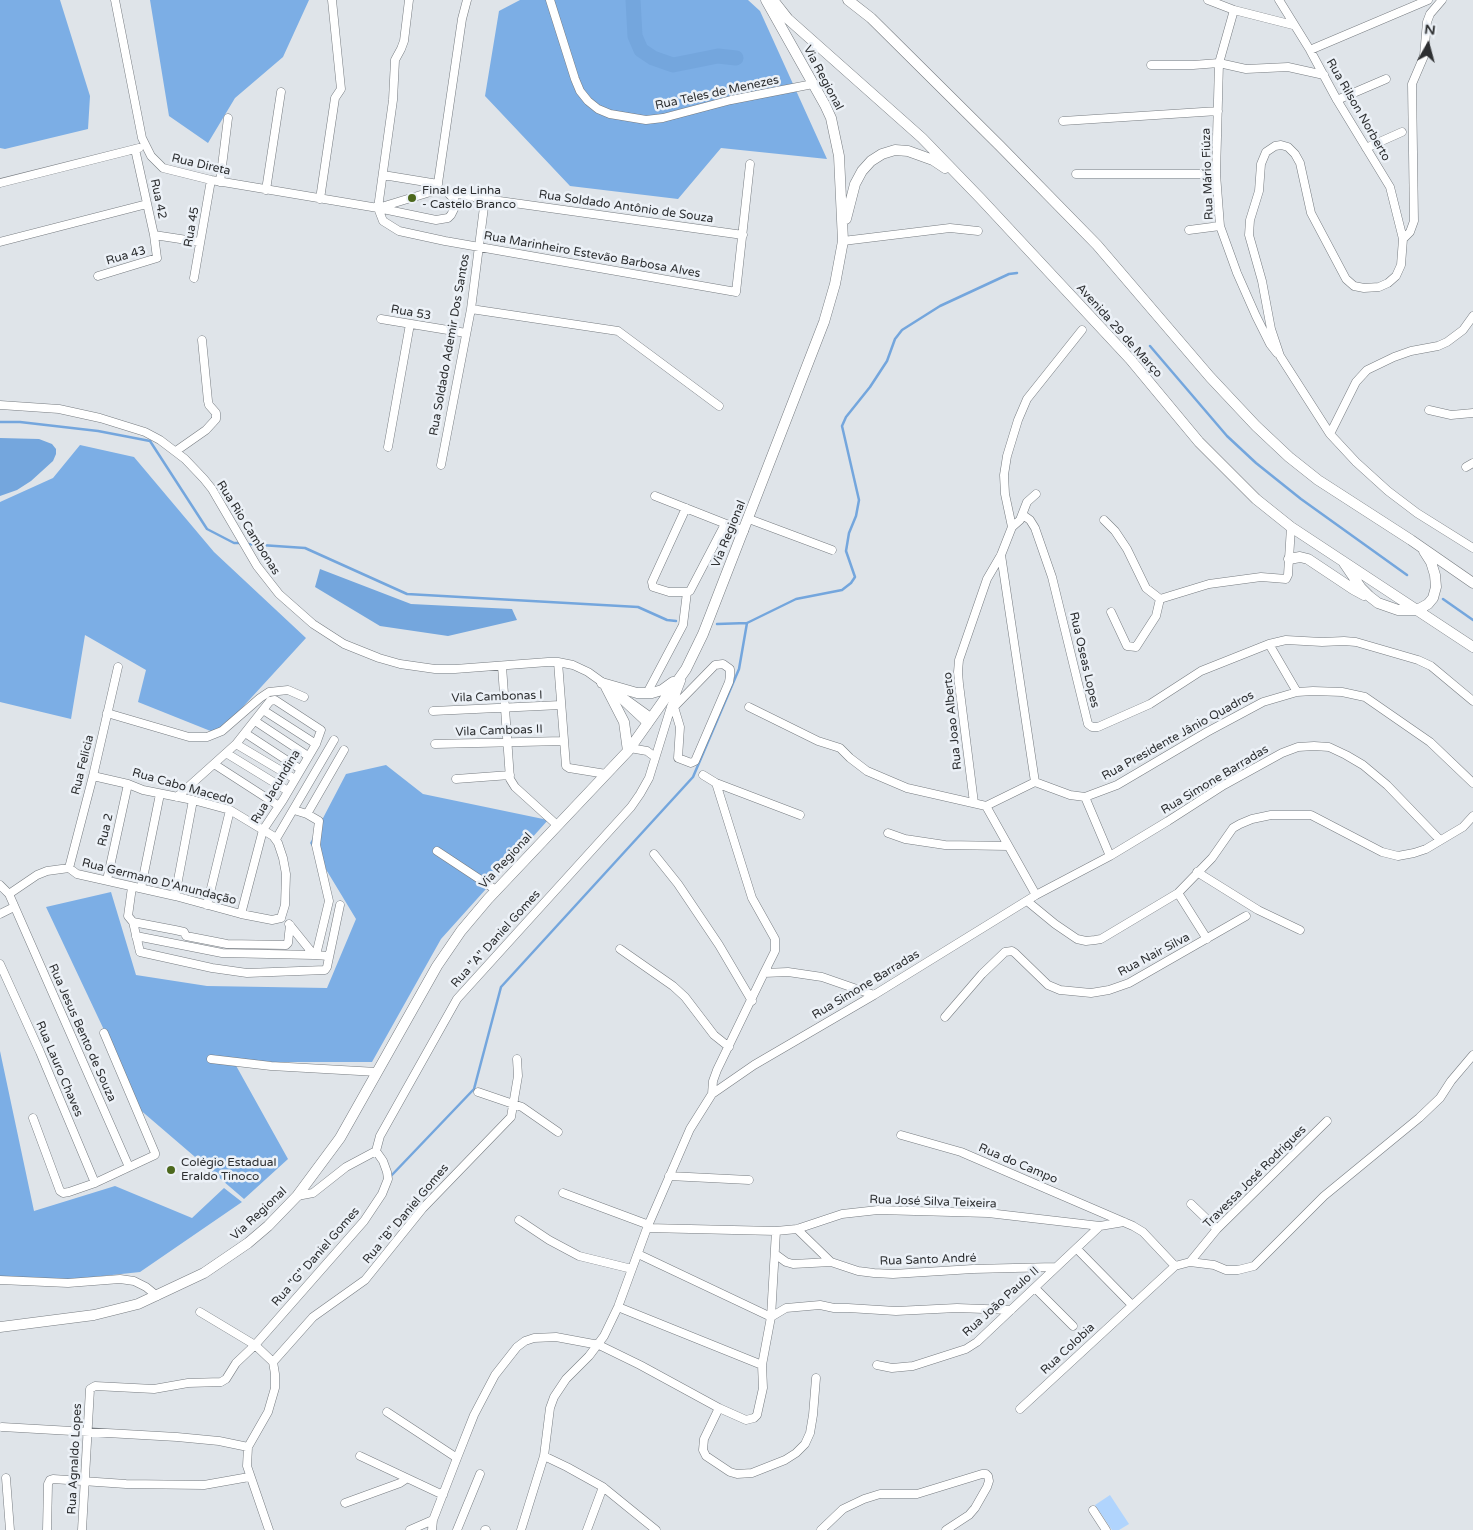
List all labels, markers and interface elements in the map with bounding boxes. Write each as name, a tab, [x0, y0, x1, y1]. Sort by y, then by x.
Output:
north arrow	[1403, 20, 1453, 70]
text: N	[1423, 20, 1437, 39]
street label: Via Regional	[800, 43, 846, 113]
street label: Rua Rilson Norberto	[1323, 56, 1393, 164]
street label: Rua Teles de Menezes	[654, 73, 780, 113]
street label: Rua Mário Fiúza	[1199, 128, 1217, 220]
street label: Rua Direta	[170, 151, 232, 179]
street label: Rua 42	[147, 178, 169, 220]
place label: Final de Linha - Castelo Branco	[422, 184, 516, 212]
street label: Rua Soldado Antônio de Souza	[538, 188, 714, 226]
marker: Final de Linha - Castelo Branco	[406, 192, 418, 204]
street label: Rua 45	[181, 206, 203, 248]
street label: Rua Marinheiro Estevão Barbosa Alves	[483, 229, 701, 281]
street label: Rua 43	[104, 243, 148, 269]
street label: Rua Soldado Ademir Dos Santos	[427, 253, 473, 437]
street label: Avenida 29 de Março	[1073, 281, 1165, 381]
street label: Rua 53	[390, 302, 432, 324]
street label: Rua Rio Cambonas	[213, 478, 283, 578]
street label: Via Regional	[709, 498, 749, 570]
street label: Rua Oseas Lopes	[1066, 611, 1102, 709]
street label: Rua Joao Alberto	[941, 671, 965, 771]
street label: Vila Cambonas I	[451, 688, 543, 706]
street label: Rua Presidente Jânio Quadros	[1100, 688, 1256, 784]
street label: Vila Camboas II	[455, 722, 543, 740]
street label: Rua Felicia	[69, 733, 97, 797]
street label: Rua Simone Barradas	[1159, 742, 1271, 818]
street label: Rua Jacundina	[248, 747, 304, 827]
street label: Rua Cabo Macedo	[130, 766, 236, 808]
street label: Rua 2	[95, 812, 117, 848]
street label: Via Regional	[476, 830, 536, 892]
street label: Rua Germano D'Anundação	[80, 856, 238, 908]
street label: Rua "A" Daniel Gomes	[448, 887, 544, 991]
street label: Rua Nair Silva	[1116, 930, 1192, 980]
street label: Rua Simone Barradas	[810, 947, 922, 1023]
street label: Rua Jesus Bento de Souza	[45, 962, 119, 1104]
street label: Rua Lauro Chaves	[32, 1019, 86, 1119]
street label: Travessa José Rodrigues	[1201, 1123, 1309, 1231]
street label: Rua do Campo	[976, 1141, 1060, 1187]
place label: Colégio Estadual Eraldo Tinoco	[181, 1156, 276, 1184]
street label: Rua "B" Daniel Gomes	[360, 1161, 452, 1267]
marker: Colégio Estadual Eraldo Tinoco	[165, 1164, 177, 1176]
street label: Via Regional	[228, 1184, 290, 1244]
street label: Rua José Silva Teixeira	[869, 1193, 997, 1211]
street label: Rua "G" Daniel Gomes	[269, 1205, 363, 1309]
street label: Rua Santo André	[879, 1251, 977, 1269]
street label: Rua João Paulo II	[960, 1264, 1042, 1340]
street label: Rua Colobia	[1038, 1320, 1098, 1378]
street label: Rua Agnaldo Lopes	[65, 1403, 85, 1515]

